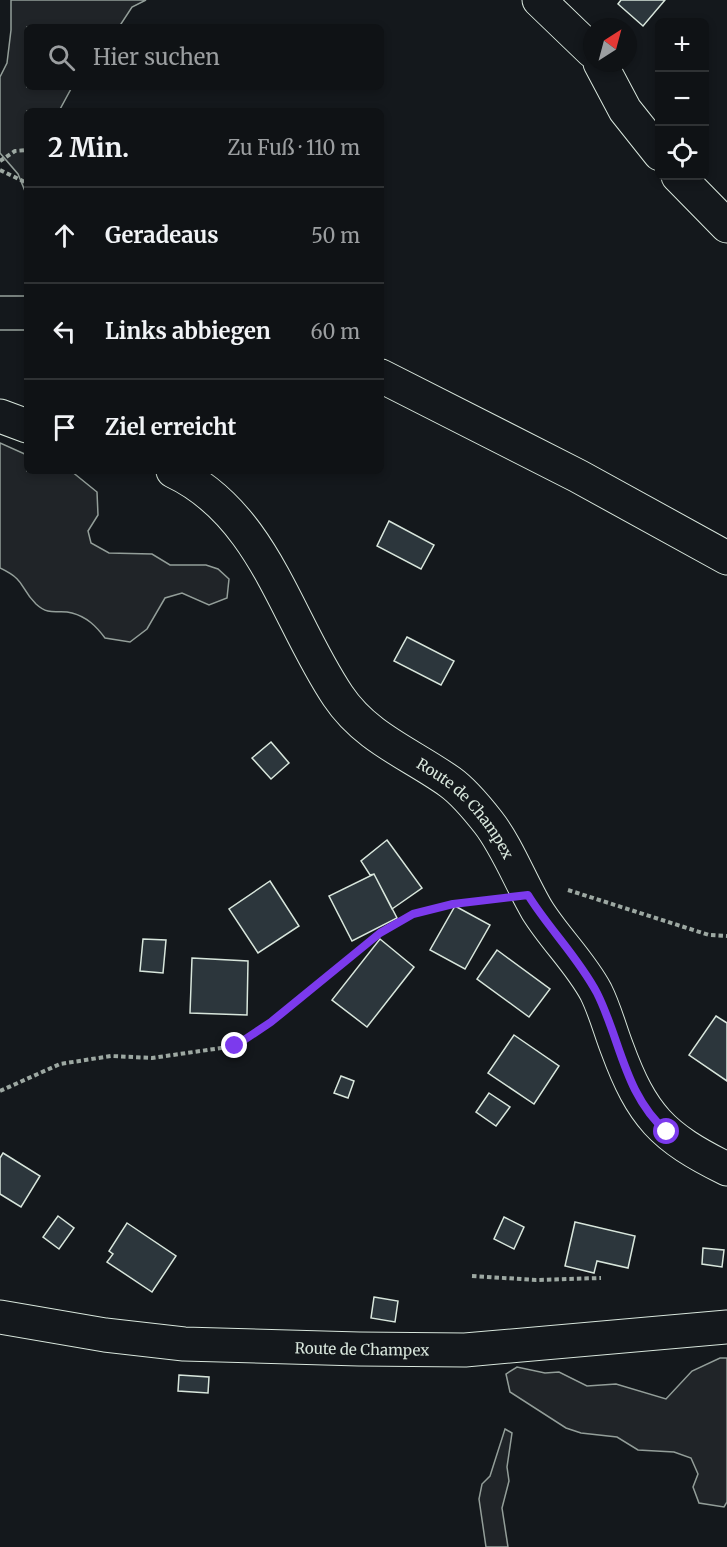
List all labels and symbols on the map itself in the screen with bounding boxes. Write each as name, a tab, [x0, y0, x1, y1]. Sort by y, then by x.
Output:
north arrow	[583, 18, 637, 72]
street label: Route de Champex	[413, 753, 518, 862]
route end	[221, 1032, 247, 1058]
route start	[653, 1118, 679, 1144]
street label: Route de Champex	[294, 1338, 429, 1359]

